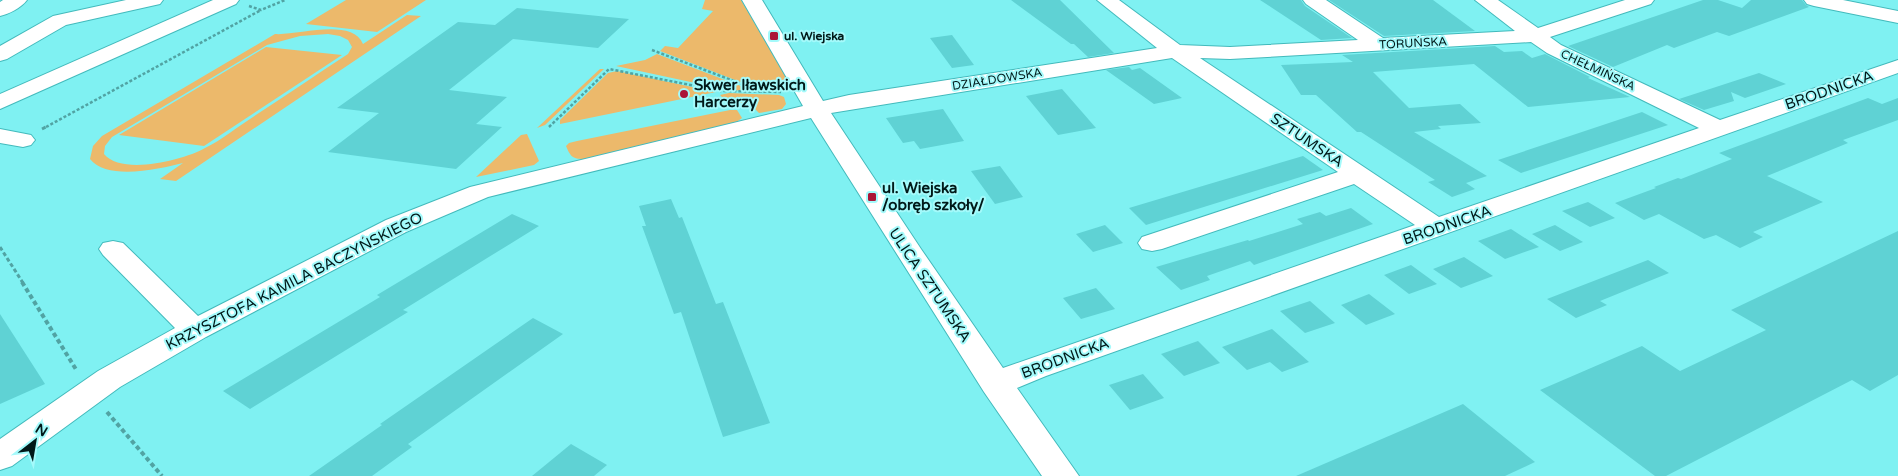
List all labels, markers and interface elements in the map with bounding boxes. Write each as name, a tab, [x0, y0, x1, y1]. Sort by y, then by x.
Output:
place label: ul. Wiejska	[784, 29, 845, 44]
marker: ul. Wiejska	[768, 30, 780, 42]
street label: TORUŃSKA	[1379, 34, 1447, 52]
street label: CHEŁMIŃSKA	[1558, 47, 1638, 93]
street label: DZIAŁDOWSKA	[951, 65, 1043, 93]
street label: BRODNICKA	[1782, 66, 1876, 114]
place label: Skwer Iławskich Harcerzy	[694, 76, 806, 112]
marker: Skwer Iławskich Harcerzy	[678, 88, 690, 100]
street label: SZTUMSKA	[1267, 109, 1347, 171]
place label: ul. Wiejska /obręb szkoły/	[882, 179, 985, 215]
marker: ul. Wiejska /obręb szkoły/	[866, 191, 878, 203]
street label: BRODNICKA	[1400, 201, 1494, 249]
street label: KRZYSZTOFA KAMILA BACZYŃSKIEGO	[163, 208, 425, 354]
street label: ULICA SZTUMSKA	[885, 225, 975, 345]
street label: BRODNICKA	[1019, 334, 1111, 382]
north arrow	[10, 416, 60, 466]
text: N	[32, 420, 51, 440]

